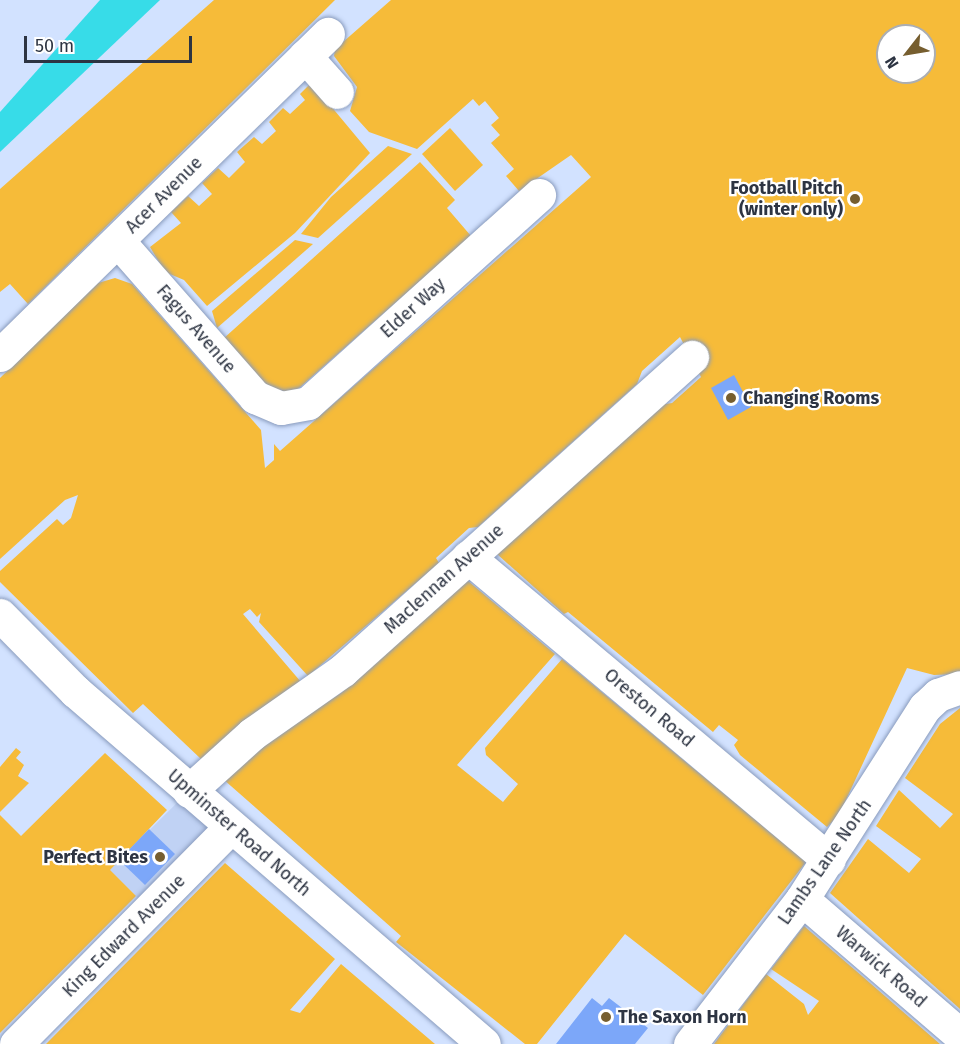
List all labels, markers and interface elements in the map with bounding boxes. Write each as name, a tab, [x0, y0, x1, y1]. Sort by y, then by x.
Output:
scale bar	[27, 24, 195, 62]
north arrow	[876, 24, 936, 84]
text: 50 m	[35, 35, 74, 57]
text: N	[881, 53, 903, 72]
street label: Acer Avenue	[121, 152, 207, 238]
place label: Football Pitch (winter only)	[730, 178, 843, 220]
marker: Football Pitch (winter only)	[848, 192, 862, 206]
street label: Elder Way	[376, 273, 450, 343]
street label: Fagus Avenue	[152, 280, 240, 378]
place label: Changing Rooms	[743, 387, 879, 409]
marker: Changing Rooms	[724, 391, 738, 405]
street label: Maclennan Avenue	[380, 520, 508, 638]
street label: Oreston Road	[600, 664, 698, 752]
street label: Upminster Road North	[163, 765, 315, 901]
street label: Lambs Lane North	[774, 795, 876, 929]
place label: Perfect Bites	[43, 846, 148, 868]
marker: Perfect Bites	[153, 850, 167, 864]
street label: King Edward Avenue	[58, 870, 190, 1002]
street label: Warwick Road	[831, 922, 931, 1012]
place label: The Saxon Horn	[618, 1006, 747, 1028]
marker: The Saxon Horn	[599, 1010, 613, 1024]

